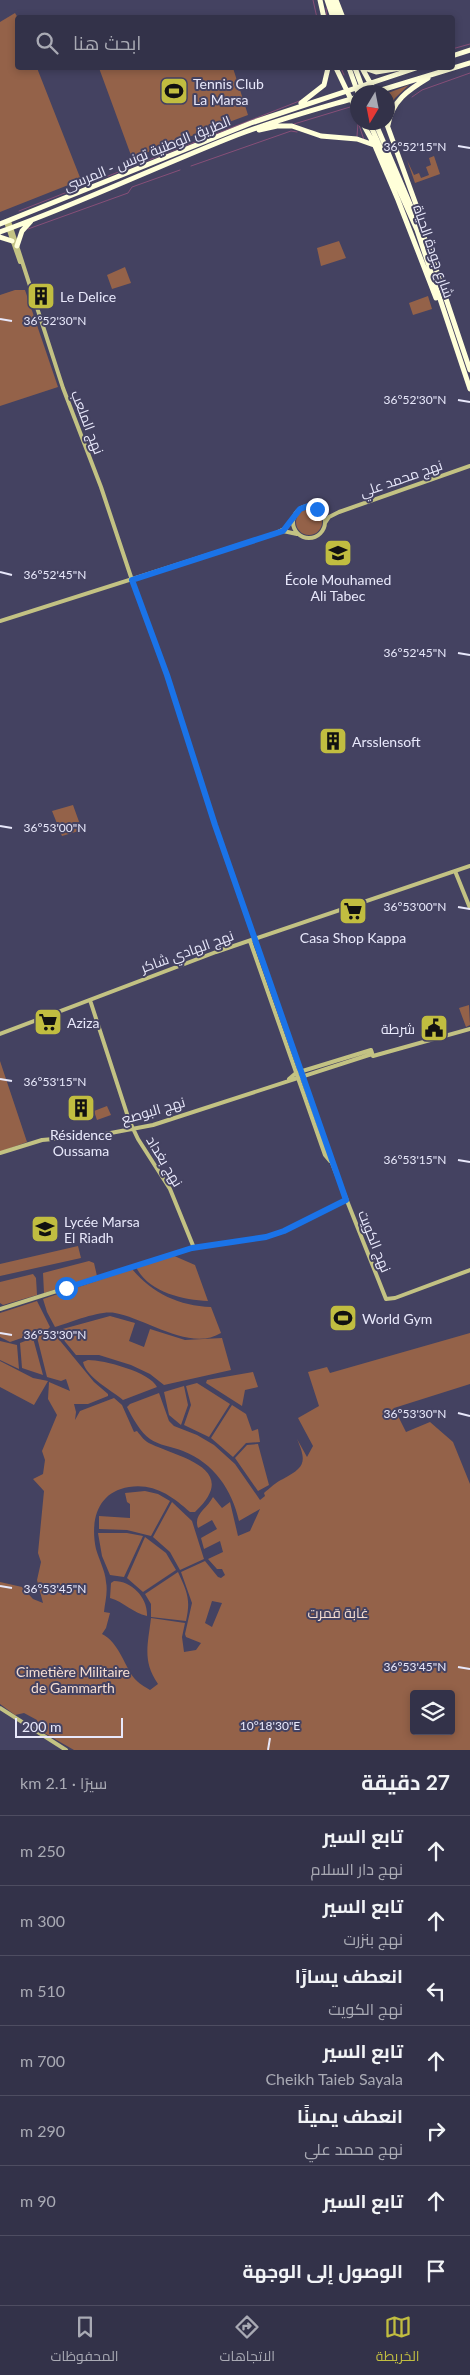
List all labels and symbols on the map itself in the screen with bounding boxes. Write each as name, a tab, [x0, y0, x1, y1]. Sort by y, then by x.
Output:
place label: Tennis Club La Marsa	[193, 75, 264, 108]
sports icon: Tennis Club La Marsa	[159, 76, 189, 106]
north arrow	[350, 85, 395, 130]
street label: الطريق الوطنية تونس - المرسى	[61, 112, 233, 195]
text: 36°52'15"N	[384, 139, 446, 154]
street label: شارع جودة الحياة	[409, 202, 458, 300]
building icon: Le Delice	[26, 281, 56, 311]
place label: Le Delice	[60, 288, 116, 305]
text: 36°52'30"N	[24, 313, 86, 328]
street label: نهج الملعب	[67, 388, 108, 457]
text: 36°52'30"N	[384, 392, 446, 407]
street label: نهج محمد علي	[357, 456, 446, 504]
route end	[306, 498, 329, 521]
school or university icon: École Mouhamed Ali Tabec	[323, 538, 353, 568]
text: 36°52'45"N	[24, 567, 86, 582]
place label: École Mouhamed Ali Tabec	[285, 571, 391, 604]
text: 36°52'45"N	[384, 645, 446, 660]
building icon: Arsslensoft	[318, 726, 348, 756]
place label: Arsslensoft	[352, 733, 421, 750]
text: 36°53'00"N	[24, 820, 86, 835]
supermarket icon: Casa Shop Kappa	[338, 896, 368, 926]
text: 36°53'00"N	[384, 899, 446, 914]
street label: نهج الهادي شاكر	[137, 926, 237, 980]
place label: Casa Shop Kappa	[300, 929, 406, 946]
supermarket icon: Aziza	[33, 1007, 63, 1037]
public building icon: شرطة	[419, 1013, 449, 1043]
place label: Aziza	[67, 1014, 99, 1031]
place label: شرطة	[381, 1020, 415, 1037]
text: 36°53'15"N	[24, 1074, 86, 1089]
building icon: Résidence Oussama	[66, 1093, 96, 1123]
street label: نهج البوصع	[119, 1093, 187, 1128]
place label: Résidence Oussama	[50, 1126, 112, 1159]
street label: نهج بغداد	[142, 1133, 187, 1190]
text: 36°53'15"N	[384, 1152, 446, 1167]
street label: نهج الكويت	[354, 1207, 395, 1275]
place label: Lycée Marsa El Riadh	[64, 1213, 140, 1246]
school or university icon: Lycée Marsa El Riadh	[30, 1214, 60, 1244]
route start	[55, 1277, 78, 1300]
sports icon: World Gym	[328, 1303, 358, 1333]
place label: World Gym	[362, 1310, 432, 1327]
text: 36°53'30"N	[24, 1327, 86, 1342]
text: 36°53'30"N	[384, 1406, 446, 1421]
text: 36°53'45"N	[24, 1581, 86, 1596]
park label: غابة قمرت	[307, 1604, 369, 1621]
text: 36°53'45"N	[384, 1659, 446, 1674]
park label: Cimetière Militaire de Gammarth	[16, 1663, 130, 1696]
scale bar	[15, 1715, 122, 1738]
text: 10°18'30"E	[240, 1718, 300, 1733]

